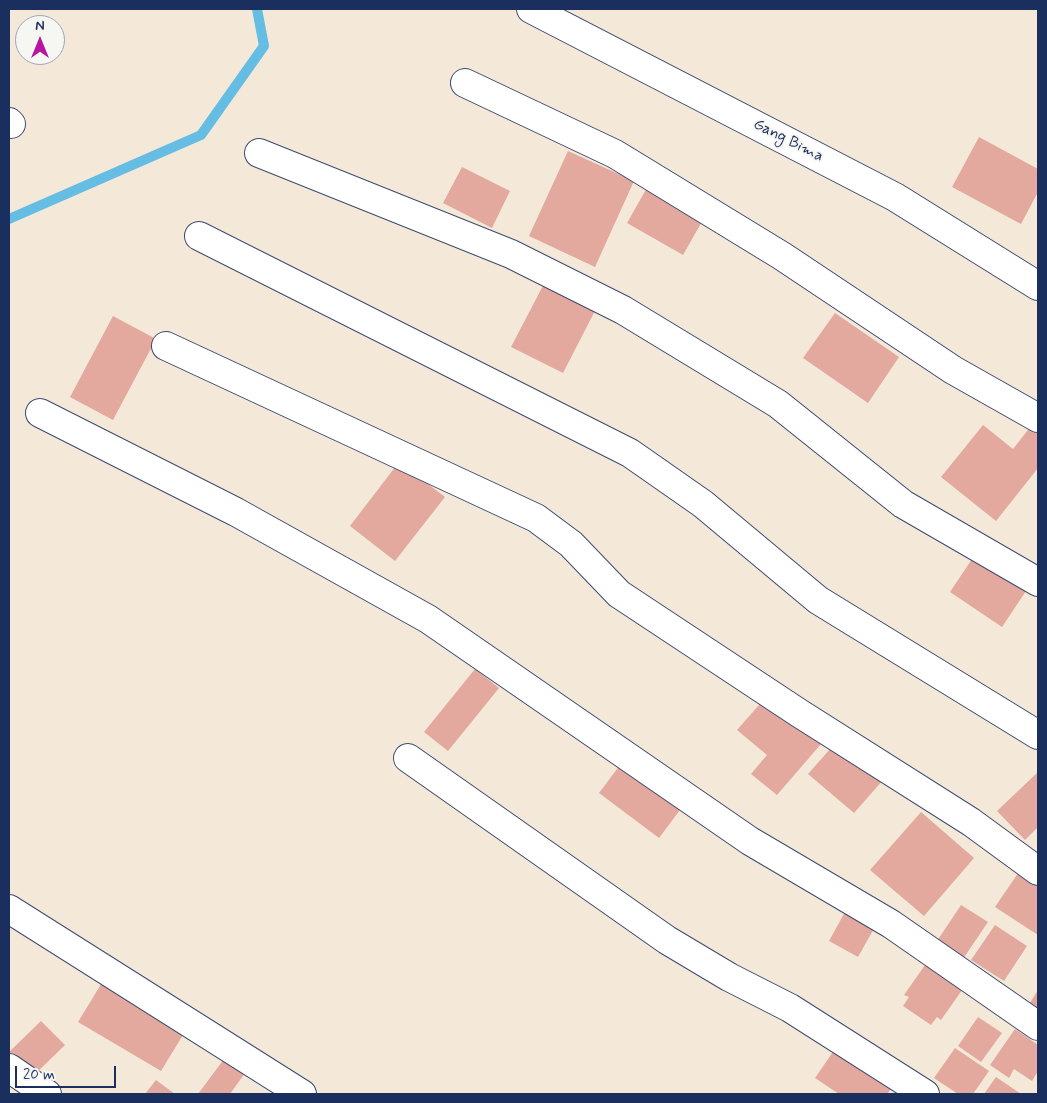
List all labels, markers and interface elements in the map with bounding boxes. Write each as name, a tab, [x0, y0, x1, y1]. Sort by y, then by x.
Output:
north arrow	[15, 15, 65, 65]
text: N	[35, 17, 45, 35]
street label: Gang Bima	[750, 115, 826, 167]
scale bar	[18, 1056, 119, 1088]
text: 20 m	[23, 1065, 55, 1085]

